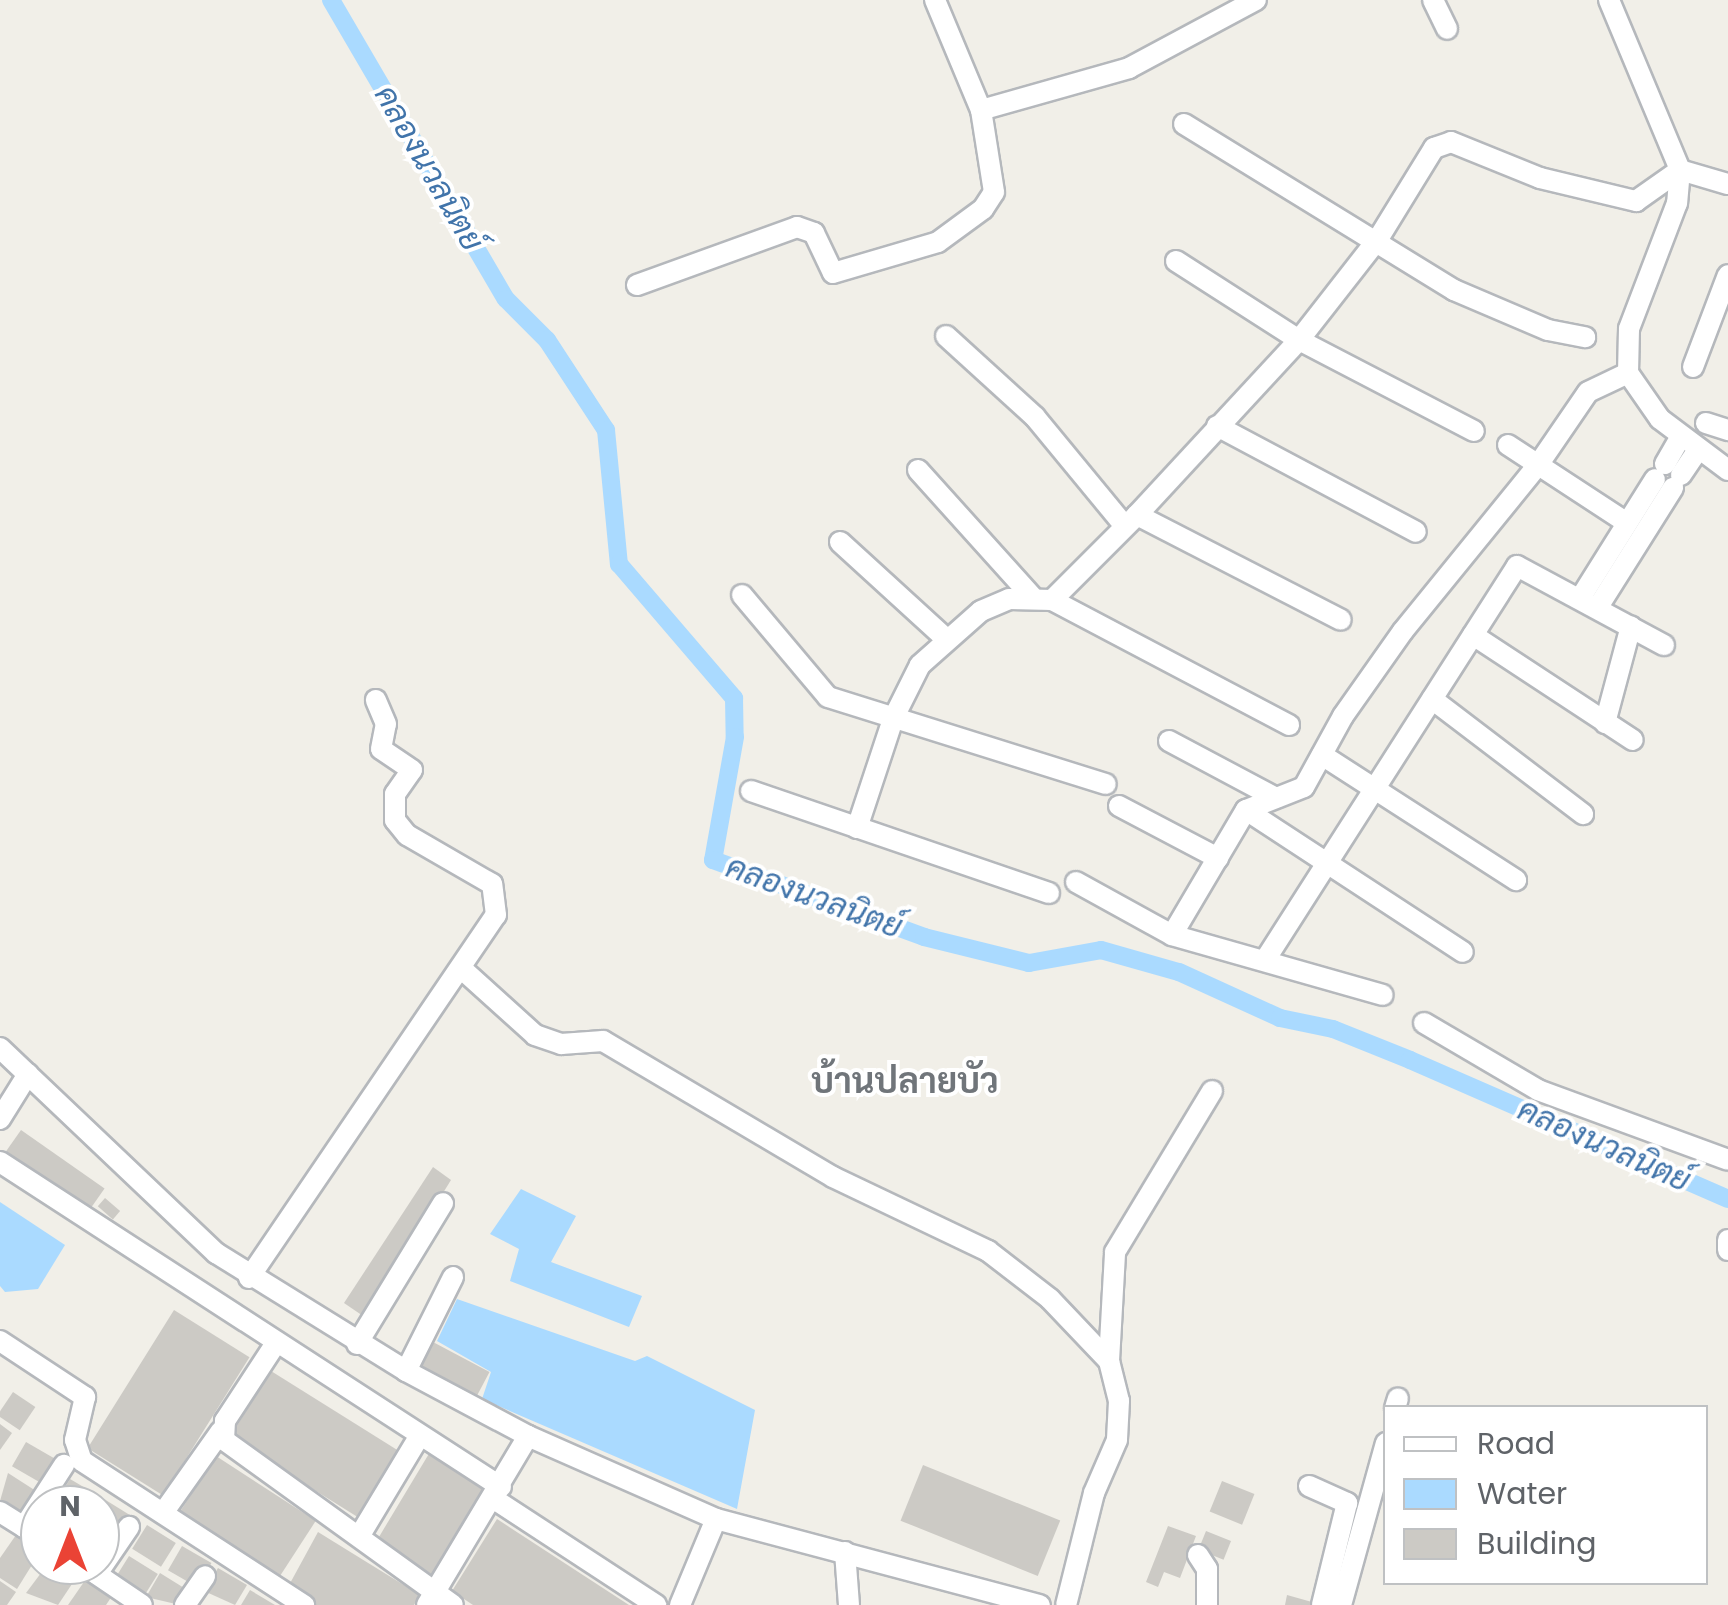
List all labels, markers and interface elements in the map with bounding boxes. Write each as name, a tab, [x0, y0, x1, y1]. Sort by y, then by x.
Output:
water label: คลองนวลนิตย์	[366, 78, 492, 258]
water label: คลองนวลนิตย์	[721, 847, 907, 947]
district label: บ้านปลายบัว	[811, 1060, 999, 1102]
water label: คลองนวลนิตย์	[1512, 1090, 1696, 1200]
legend	[1383, 1405, 1708, 1585]
text: Road	[1477, 1422, 1555, 1465]
text: Water	[1477, 1472, 1567, 1515]
north arrow	[20, 1485, 120, 1585]
text: N	[59, 1487, 81, 1526]
text: Building	[1477, 1522, 1597, 1565]

